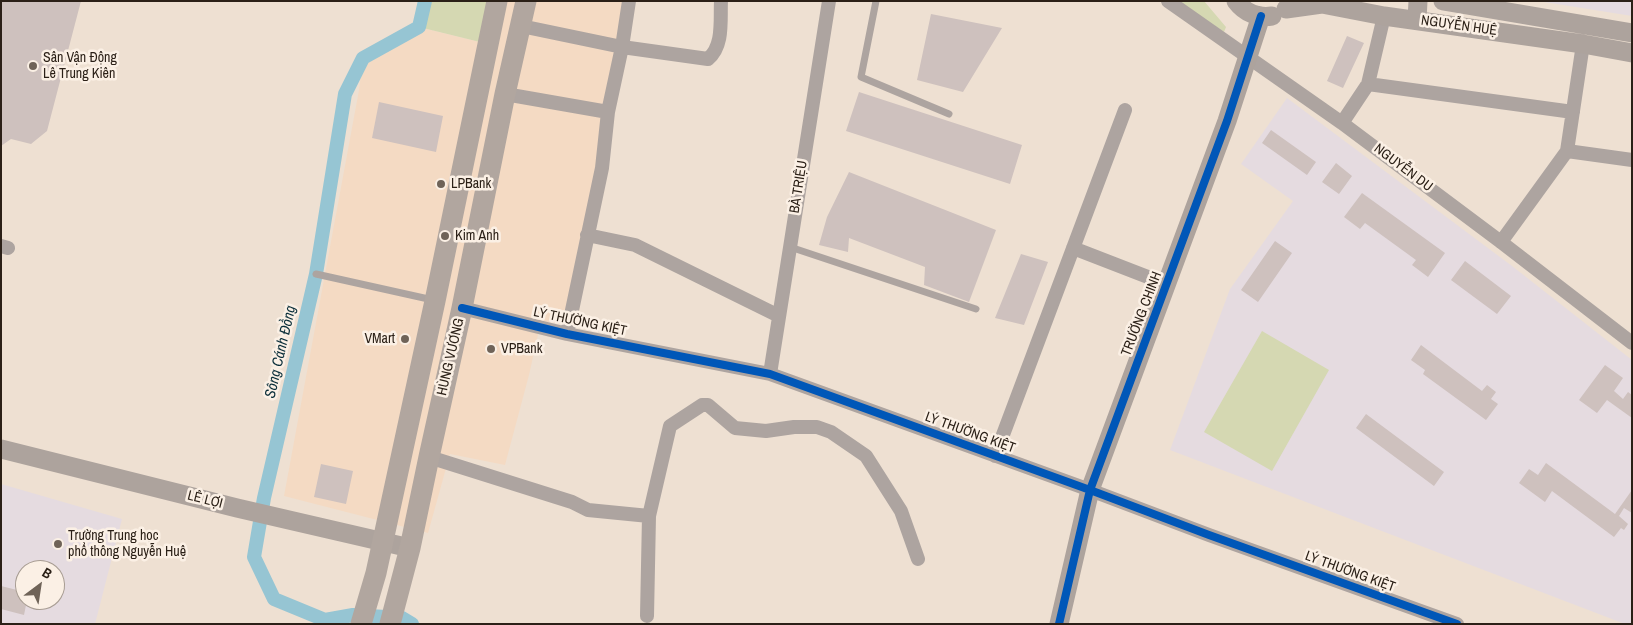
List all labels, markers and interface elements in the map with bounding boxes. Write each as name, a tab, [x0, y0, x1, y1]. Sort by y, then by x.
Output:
street label: NGUYỄN HUỆ	[1420, 12, 1498, 40]
place label: Sân Vận Động Lê Trung Kiên	[43, 50, 117, 82]
marker: Sân Vận Động Lê Trung Kiên	[27, 60, 39, 72]
street label: NGUYỄN DU	[1370, 141, 1436, 195]
street label: BÀ TRIỆU	[787, 160, 811, 214]
place label: LPBank	[451, 176, 491, 192]
marker: LPBank	[435, 178, 447, 190]
place label: Kim Anh	[455, 228, 499, 244]
marker: Kim Anh	[439, 230, 451, 242]
street label: TRƯỜNG CHINH	[1118, 269, 1166, 359]
water label: Sông Cánh Đồng	[262, 304, 300, 400]
street label: LÝ THƯỜNG KIỆT	[532, 304, 628, 340]
street label: HÙNG VƯƠNG	[434, 317, 468, 397]
place label: VMart	[364, 331, 395, 347]
marker: VMart	[399, 333, 411, 345]
place label: VPBank	[501, 341, 542, 357]
marker: VPBank	[485, 343, 497, 355]
street label: LÝ THƯỜNG KIỆT	[923, 409, 1017, 457]
street label: LÊ LỢI	[186, 488, 224, 512]
place label: Trường Trung học phổ thông Nguyễn Huệ	[68, 528, 186, 560]
marker: Trường Trung học phổ thông Nguyễn Huệ	[52, 538, 64, 550]
street label: LÝ THƯỜNG KIỆT	[1303, 548, 1397, 596]
north arrow	[15, 560, 65, 610]
text: B	[39, 563, 55, 583]

